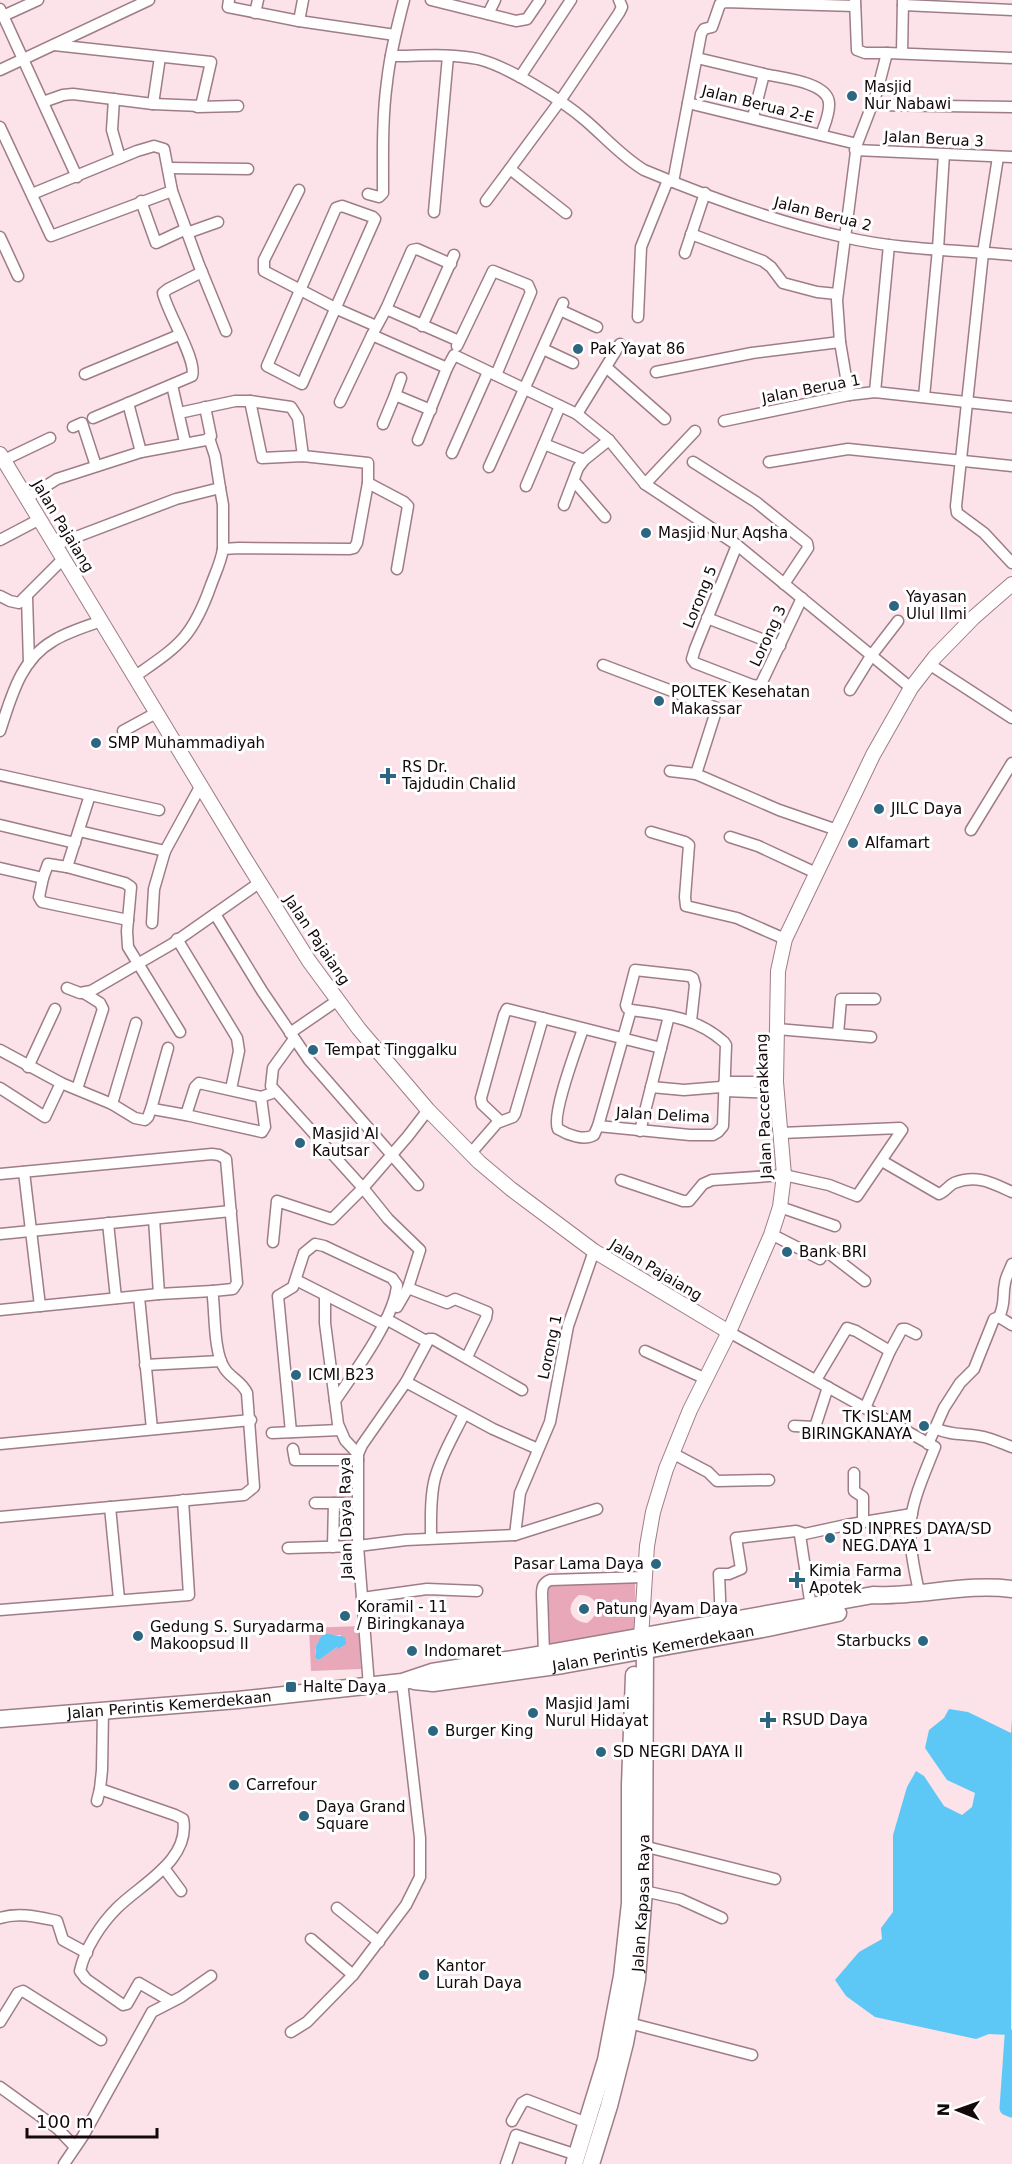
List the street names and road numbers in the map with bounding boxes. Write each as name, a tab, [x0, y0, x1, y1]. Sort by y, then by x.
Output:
street label: Jalan Berua 2-E	[699, 81, 816, 127]
street label: Jalan Berua 3	[883, 127, 984, 151]
street label: Jalan Berua 2	[771, 193, 874, 235]
street label: Jalan Berua 1	[759, 371, 862, 408]
street label: Jalan Pajaiang	[28, 476, 98, 575]
street label: Lorong 5	[679, 563, 721, 631]
street label: Lorong 3	[746, 602, 790, 670]
street label: Jalan Pajaiang	[280, 891, 354, 988]
street label: Jalan Paccerakkang	[752, 1033, 776, 1180]
street label: Jalan Delima	[615, 1103, 710, 1126]
street label: Jalan Pajaiang	[606, 1235, 705, 1305]
street label: Lorong 1	[534, 1313, 566, 1381]
street label: Jalan Daya Raya	[336, 1457, 356, 1580]
street label: Jalan Perintis Kemerdekaan	[550, 1622, 756, 1676]
street label: Jalan Perintis Kemerdekaan	[66, 1687, 272, 1723]
street label: Jalan Kapasa Raya	[629, 1834, 653, 1974]

